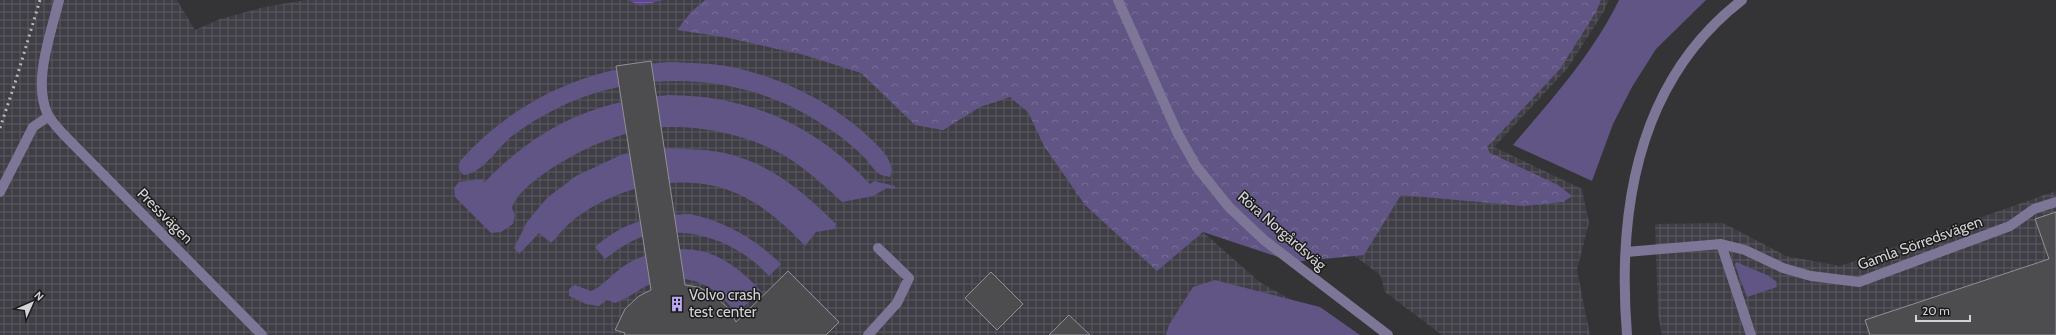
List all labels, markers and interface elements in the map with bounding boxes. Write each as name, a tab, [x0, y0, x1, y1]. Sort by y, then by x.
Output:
street label: Pressvägen	[133, 184, 197, 248]
street label: Röra Norgårdsväg	[1234, 188, 1330, 275]
street label: Gamla Sörredsvägen	[1855, 212, 1985, 274]
north arrow	[12, 283, 52, 323]
place label: Volvo crash test center	[689, 286, 761, 321]
text: N	[31, 288, 47, 304]
building icon: Volvo crash test center	[668, 295, 686, 313]
scale bar	[1916, 297, 1970, 323]
text: 20 m	[1922, 303, 1950, 318]

